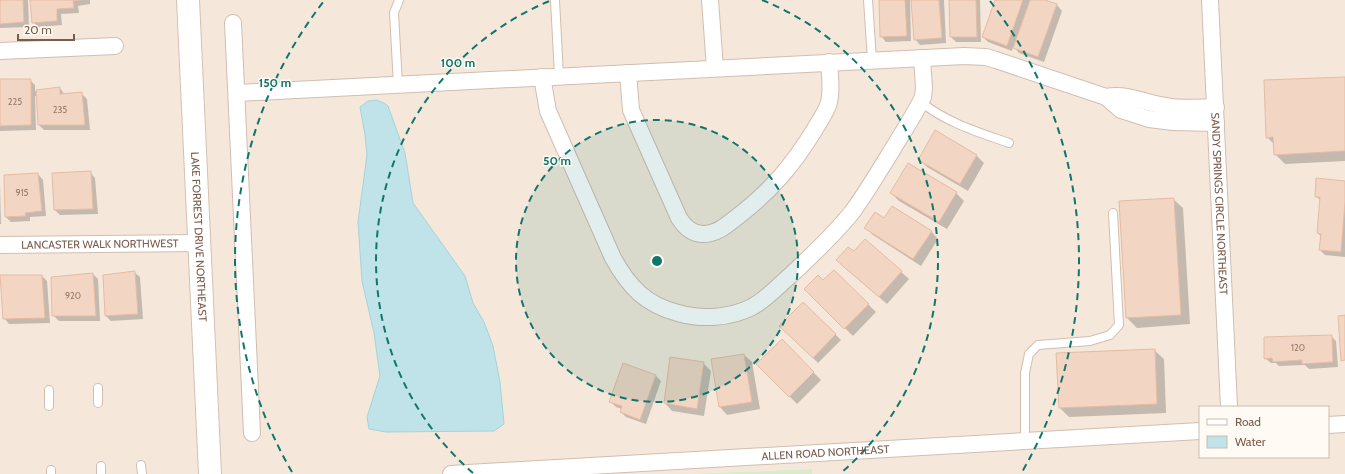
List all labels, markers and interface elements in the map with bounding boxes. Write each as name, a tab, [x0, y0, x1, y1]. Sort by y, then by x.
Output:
scale bar	[18, 16, 74, 42]
text: 20 m	[24, 22, 52, 37]
text: 100 m	[441, 55, 475, 70]
text: 150 m	[259, 75, 291, 90]
house number: 225	[8, 96, 22, 107]
house number: 235	[53, 104, 67, 115]
street label: SANDY SPRINGS CIRCLE NORTHEAST	[1208, 112, 1231, 295]
street label: LAKE FORREST DRIVE NORTHEAST	[188, 152, 210, 322]
text: 50 m	[543, 153, 571, 168]
house number: 915	[16, 187, 29, 198]
street label: LANCASTER WALK NORTHWEST	[21, 236, 179, 252]
centre of rings	[650, 254, 664, 268]
house number: 920	[65, 290, 81, 301]
house number: 120	[1291, 342, 1305, 353]
legend	[1199, 406, 1329, 458]
text: Road	[1235, 414, 1261, 429]
text: Water	[1235, 434, 1266, 449]
street label: ALLEN ROAD NORTHEAST	[761, 442, 890, 463]

